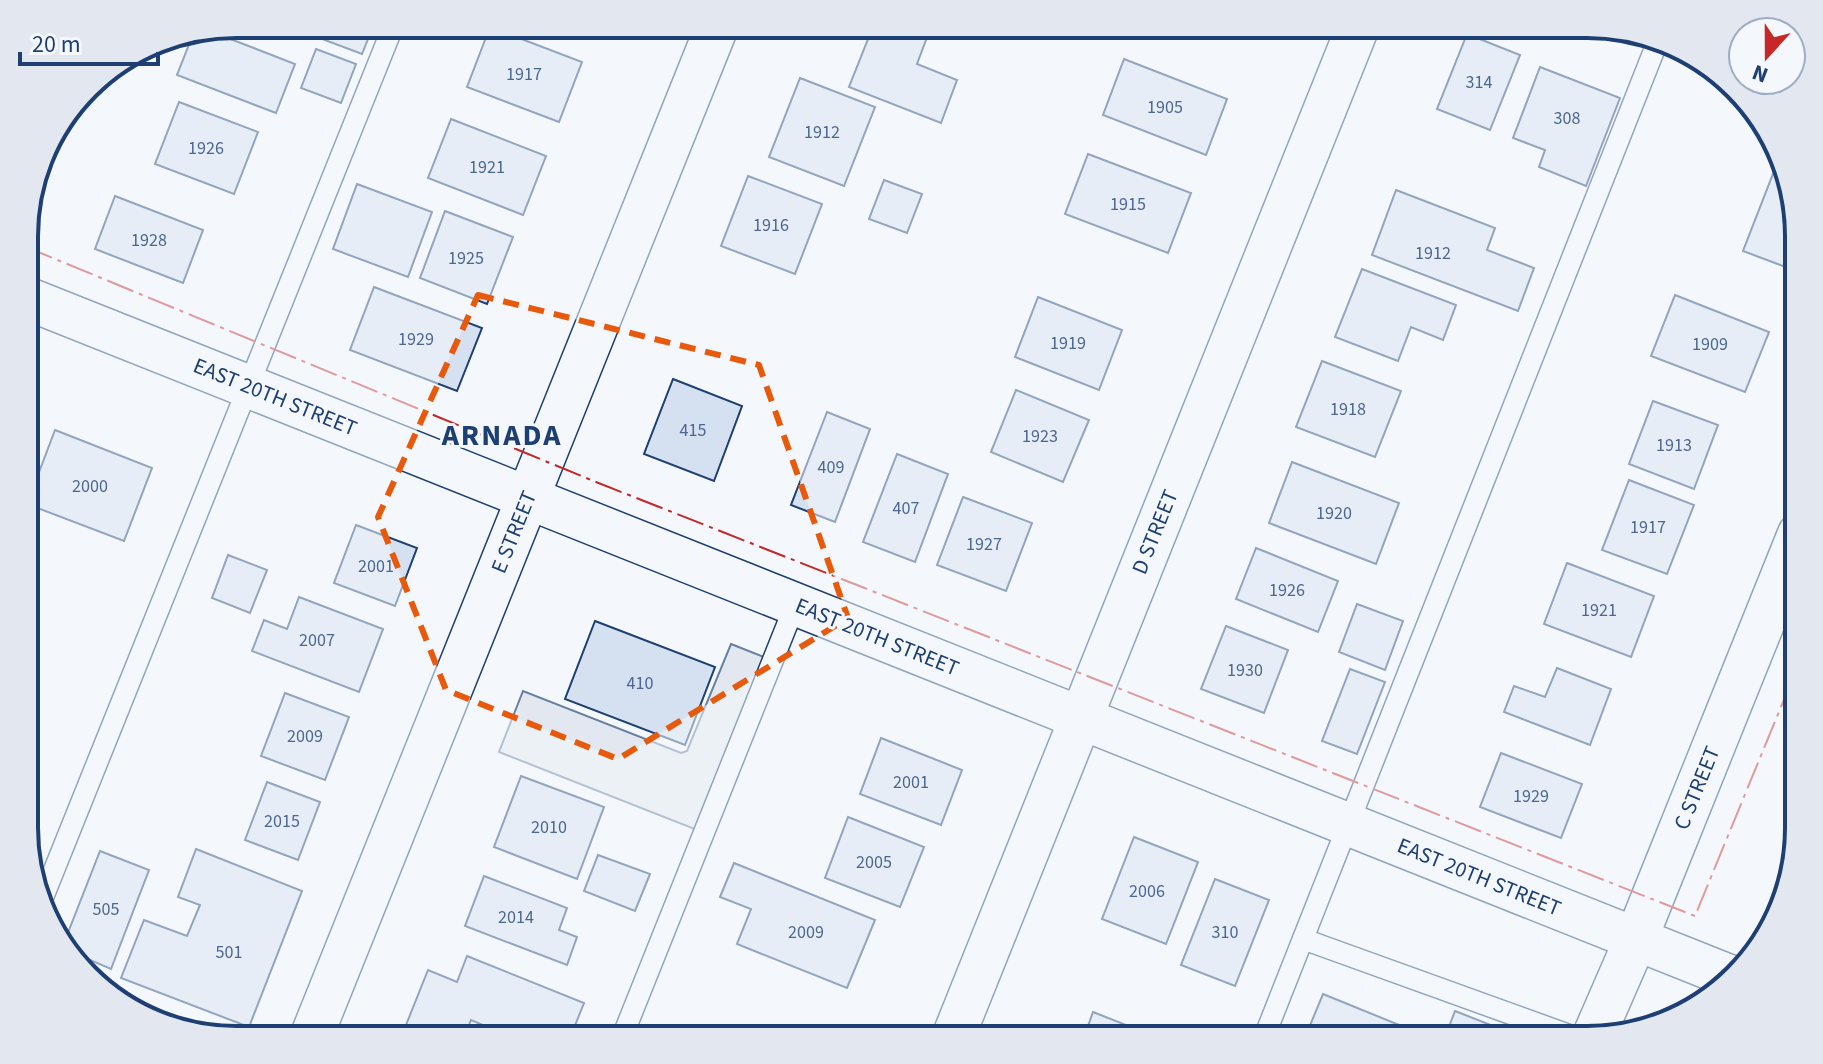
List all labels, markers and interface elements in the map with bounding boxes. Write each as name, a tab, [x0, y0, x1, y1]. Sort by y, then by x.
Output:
scale bar	[20, 16, 158, 66]
north arrow	[1727, 16, 1807, 96]
text: 20 m	[32, 27, 81, 62]
text: N	[1748, 56, 1773, 91]
house number: 1917	[506, 62, 542, 87]
house number: 314	[1466, 70, 1492, 95]
house number: 1905	[1147, 95, 1183, 120]
house number: 308	[1554, 106, 1580, 131]
house number: 1912	[804, 120, 840, 145]
house number: 1926	[188, 136, 224, 161]
house number: 1921	[469, 155, 505, 180]
house number: 1915	[1110, 192, 1146, 217]
house number: 1916	[753, 213, 789, 238]
house number: 1928	[131, 228, 167, 253]
house number: 1912	[1415, 241, 1451, 266]
house number: 1925	[448, 246, 484, 271]
house number: 1929	[398, 327, 434, 352]
house number: 1919	[1050, 331, 1086, 356]
house number: 1909	[1692, 332, 1728, 357]
street label: EAST 20TH STREET	[188, 350, 362, 445]
house number: 1918	[1330, 397, 1366, 422]
district label: ARNADA	[441, 414, 562, 457]
house number: 415	[680, 418, 706, 443]
house number: 1923	[1022, 424, 1058, 449]
house number: 1913	[1656, 433, 1692, 458]
house number: 409	[818, 455, 844, 480]
house number: 2000	[72, 474, 108, 499]
street label: D STREET	[1124, 485, 1186, 579]
street label: E STREET	[483, 486, 545, 578]
house number: 407	[893, 496, 919, 521]
house number: 1920	[1316, 501, 1352, 526]
house number: 1917	[1630, 515, 1666, 540]
house number: 1927	[966, 532, 1002, 557]
house number: 2001	[358, 554, 394, 579]
house number: 1926	[1269, 578, 1305, 603]
street label: EAST 20TH STREET	[790, 590, 964, 685]
house number: 1921	[1581, 598, 1617, 623]
house number: 2007	[299, 628, 335, 653]
house number: 1930	[1227, 658, 1263, 683]
house number: 410	[627, 671, 653, 696]
house number: 2009	[287, 724, 323, 749]
street label: C STREET	[1666, 741, 1728, 835]
house number: 2001	[893, 770, 929, 795]
house number: 1929	[1513, 784, 1549, 809]
house number: 2015	[264, 809, 300, 834]
house number: 2010	[531, 815, 567, 840]
street label: EAST 20TH STREET	[1392, 830, 1566, 925]
house number: 2005	[856, 850, 892, 875]
house number: 2006	[1129, 879, 1165, 904]
house number: 505	[93, 897, 119, 922]
house number: 2014	[498, 905, 534, 930]
house number: 2009	[788, 920, 824, 945]
house number: 310	[1212, 920, 1238, 945]
house number: 501	[216, 940, 242, 965]

